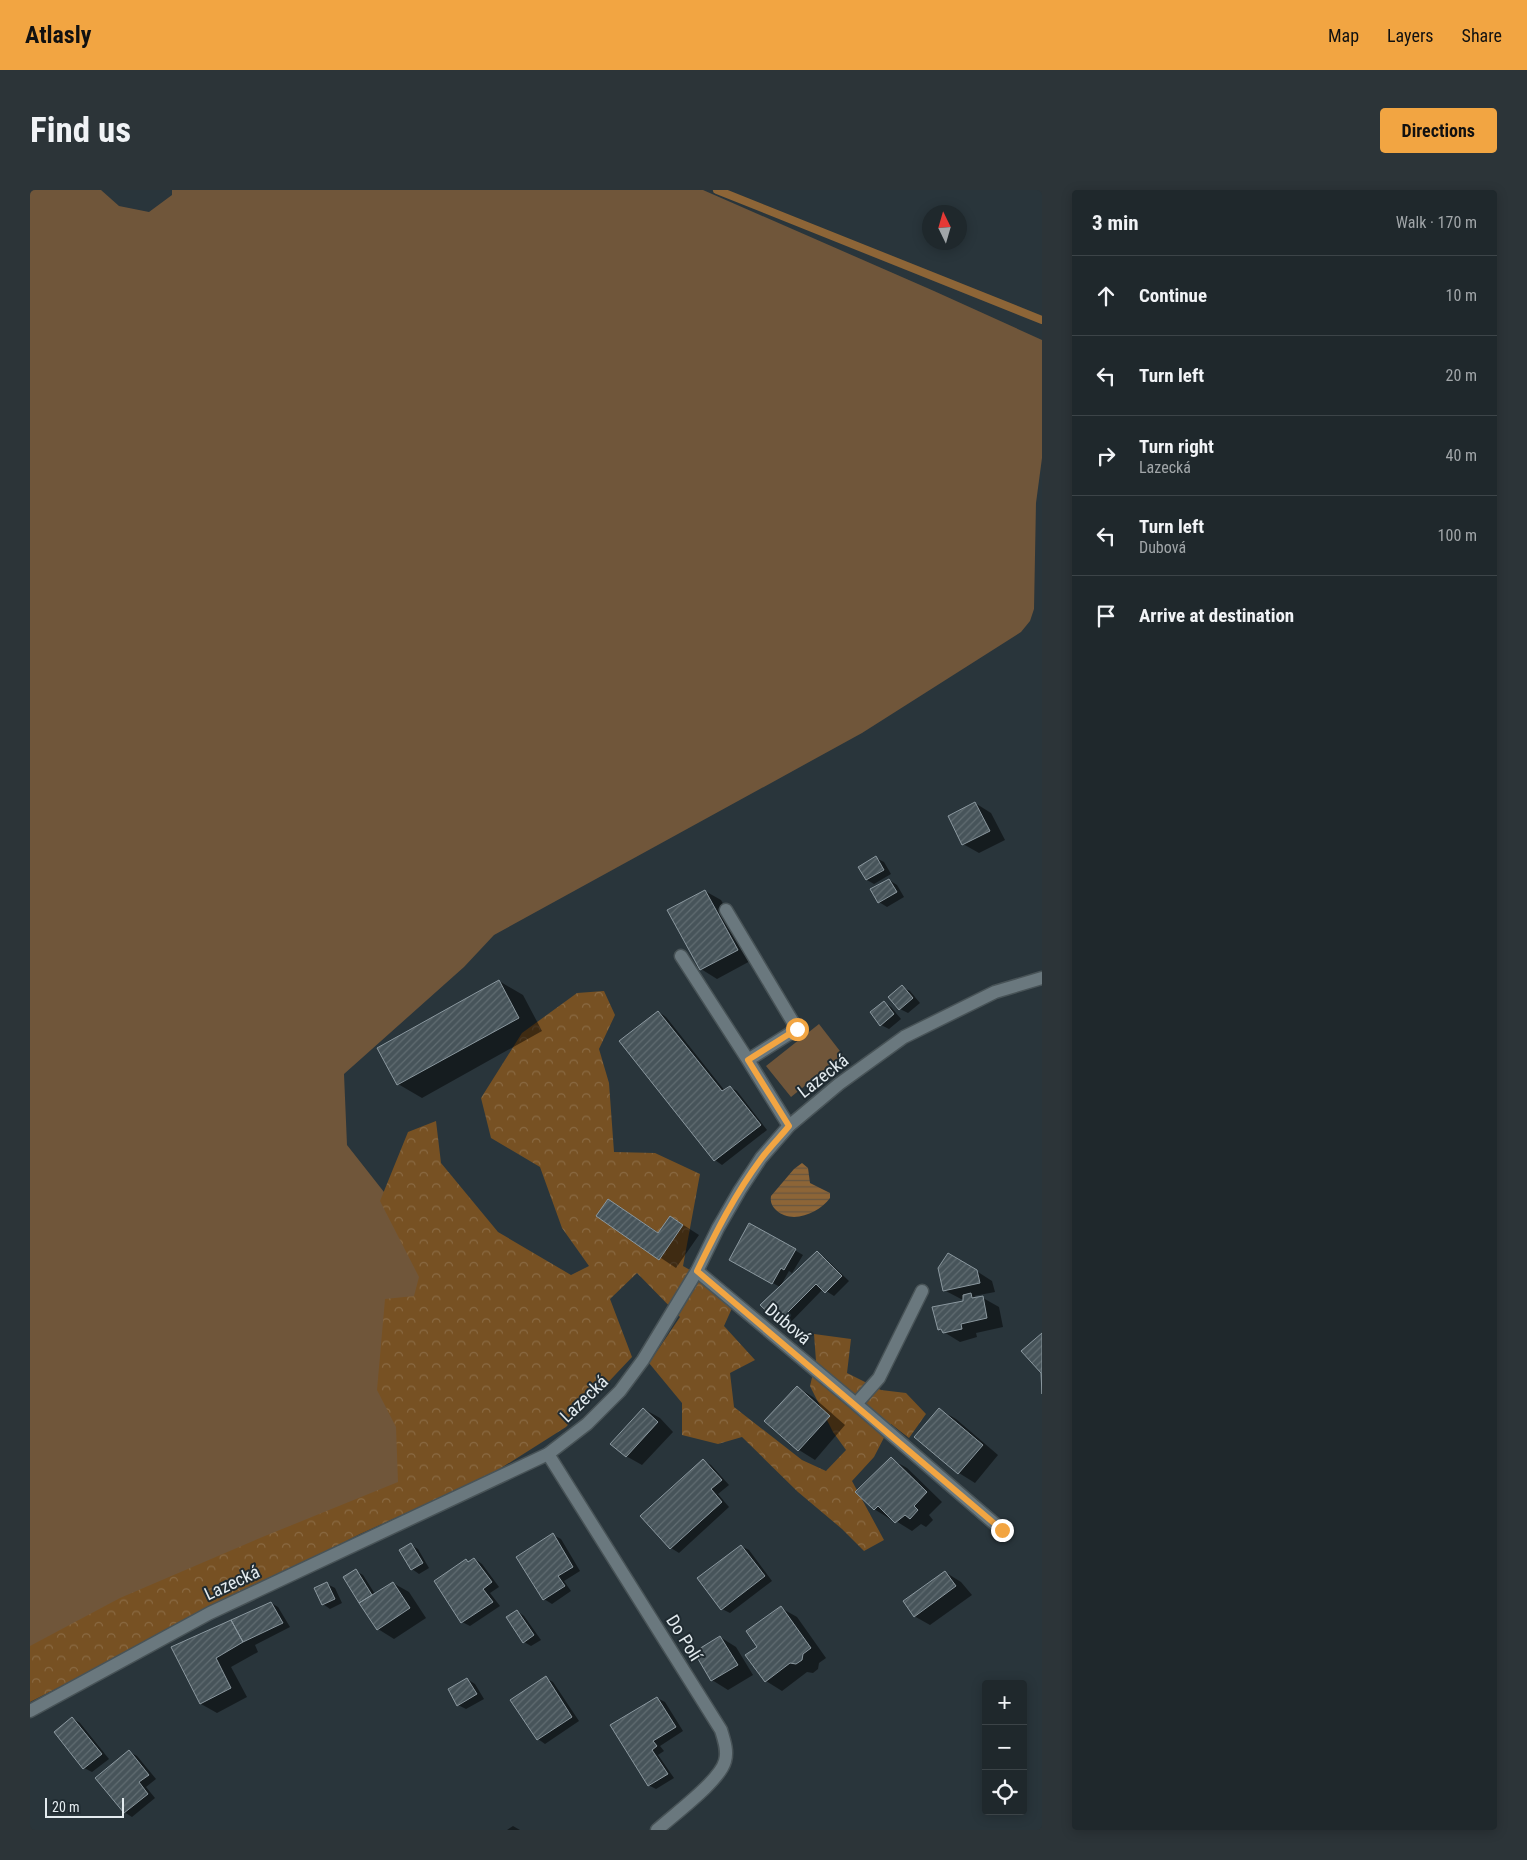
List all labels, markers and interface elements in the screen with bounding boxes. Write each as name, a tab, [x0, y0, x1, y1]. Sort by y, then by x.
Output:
text: Atlasly	[25, 21, 91, 49]
text: Map	[1328, 25, 1359, 46]
text: Layers	[1387, 25, 1434, 46]
text: Share	[1462, 25, 1502, 46]
button: Directions	[1380, 108, 1497, 153]
text: Find us	[30, 110, 131, 151]
north arrow	[922, 205, 967, 250]
text: 3 min	[1092, 211, 1139, 235]
text: Walk · 170 m	[1396, 213, 1477, 232]
icon: ahead	[1092, 282, 1120, 310]
text: Continue	[1139, 284, 1207, 307]
text: 10 m	[1445, 286, 1477, 305]
icon: left	[1092, 362, 1120, 390]
text: Turn left	[1139, 364, 1204, 387]
text: 20 m	[1445, 366, 1477, 385]
text: Turn right	[1139, 435, 1214, 458]
icon: right	[1092, 442, 1120, 470]
text: 40 m	[1445, 446, 1477, 465]
text: Lazecká	[1139, 458, 1191, 477]
text: Turn left	[1139, 515, 1204, 538]
icon: left	[1092, 522, 1120, 550]
text: 100 m	[1438, 526, 1477, 545]
text: Dubová	[1139, 538, 1186, 557]
icon: arrive	[1092, 602, 1120, 630]
text: Arrive at destination	[1139, 604, 1294, 627]
route start	[786, 1018, 809, 1041]
street label: Lazecká	[793, 1049, 852, 1102]
street label: Dubová	[761, 1299, 815, 1349]
street label: Lazecká	[555, 1371, 612, 1426]
route end	[991, 1519, 1014, 1542]
street label: Lazecká	[201, 1561, 263, 1604]
street label: Do Polí	[662, 1611, 707, 1665]
map controls	[982, 1680, 1027, 1815]
button: +	[982, 1680, 1027, 1725]
button: −	[982, 1725, 1027, 1770]
button: locate	[982, 1770, 1027, 1815]
scale bar	[45, 1795, 124, 1818]
text: 20 m	[52, 1799, 80, 1815]

